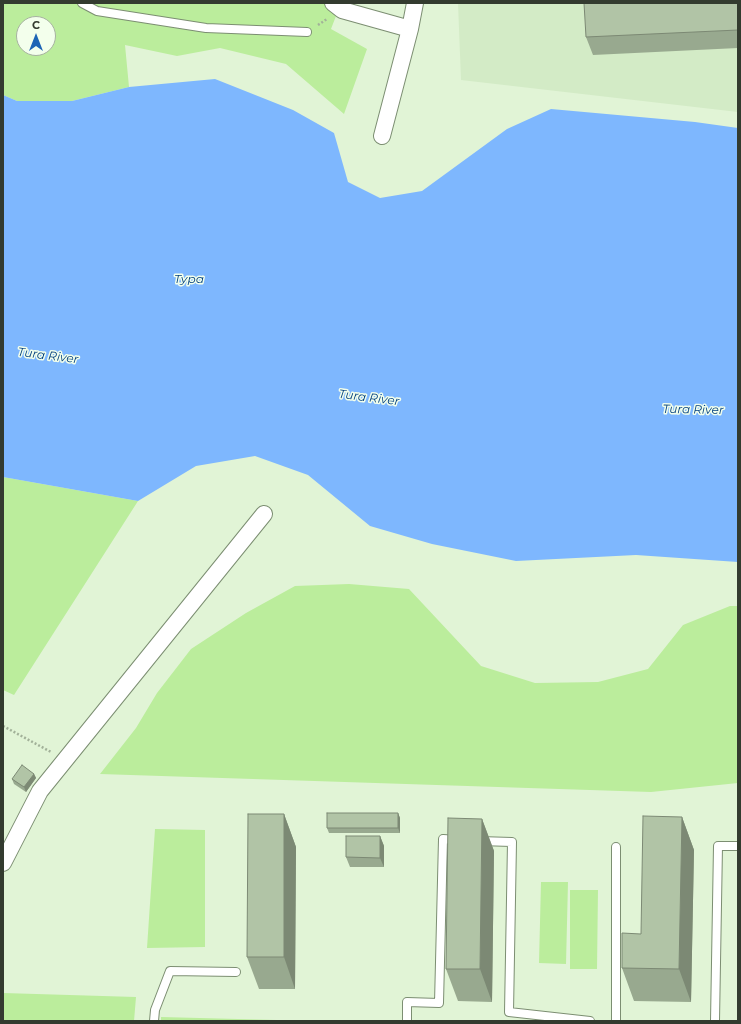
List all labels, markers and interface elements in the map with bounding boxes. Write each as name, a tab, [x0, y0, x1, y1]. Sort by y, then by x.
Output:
north arrow	[16, 16, 56, 56]
text: С	[32, 18, 40, 32]
water label: Тура	[174, 272, 204, 286]
water label: Tura River	[17, 345, 79, 367]
water label: Tura River	[338, 387, 400, 409]
water label: Tura River	[662, 402, 724, 418]

